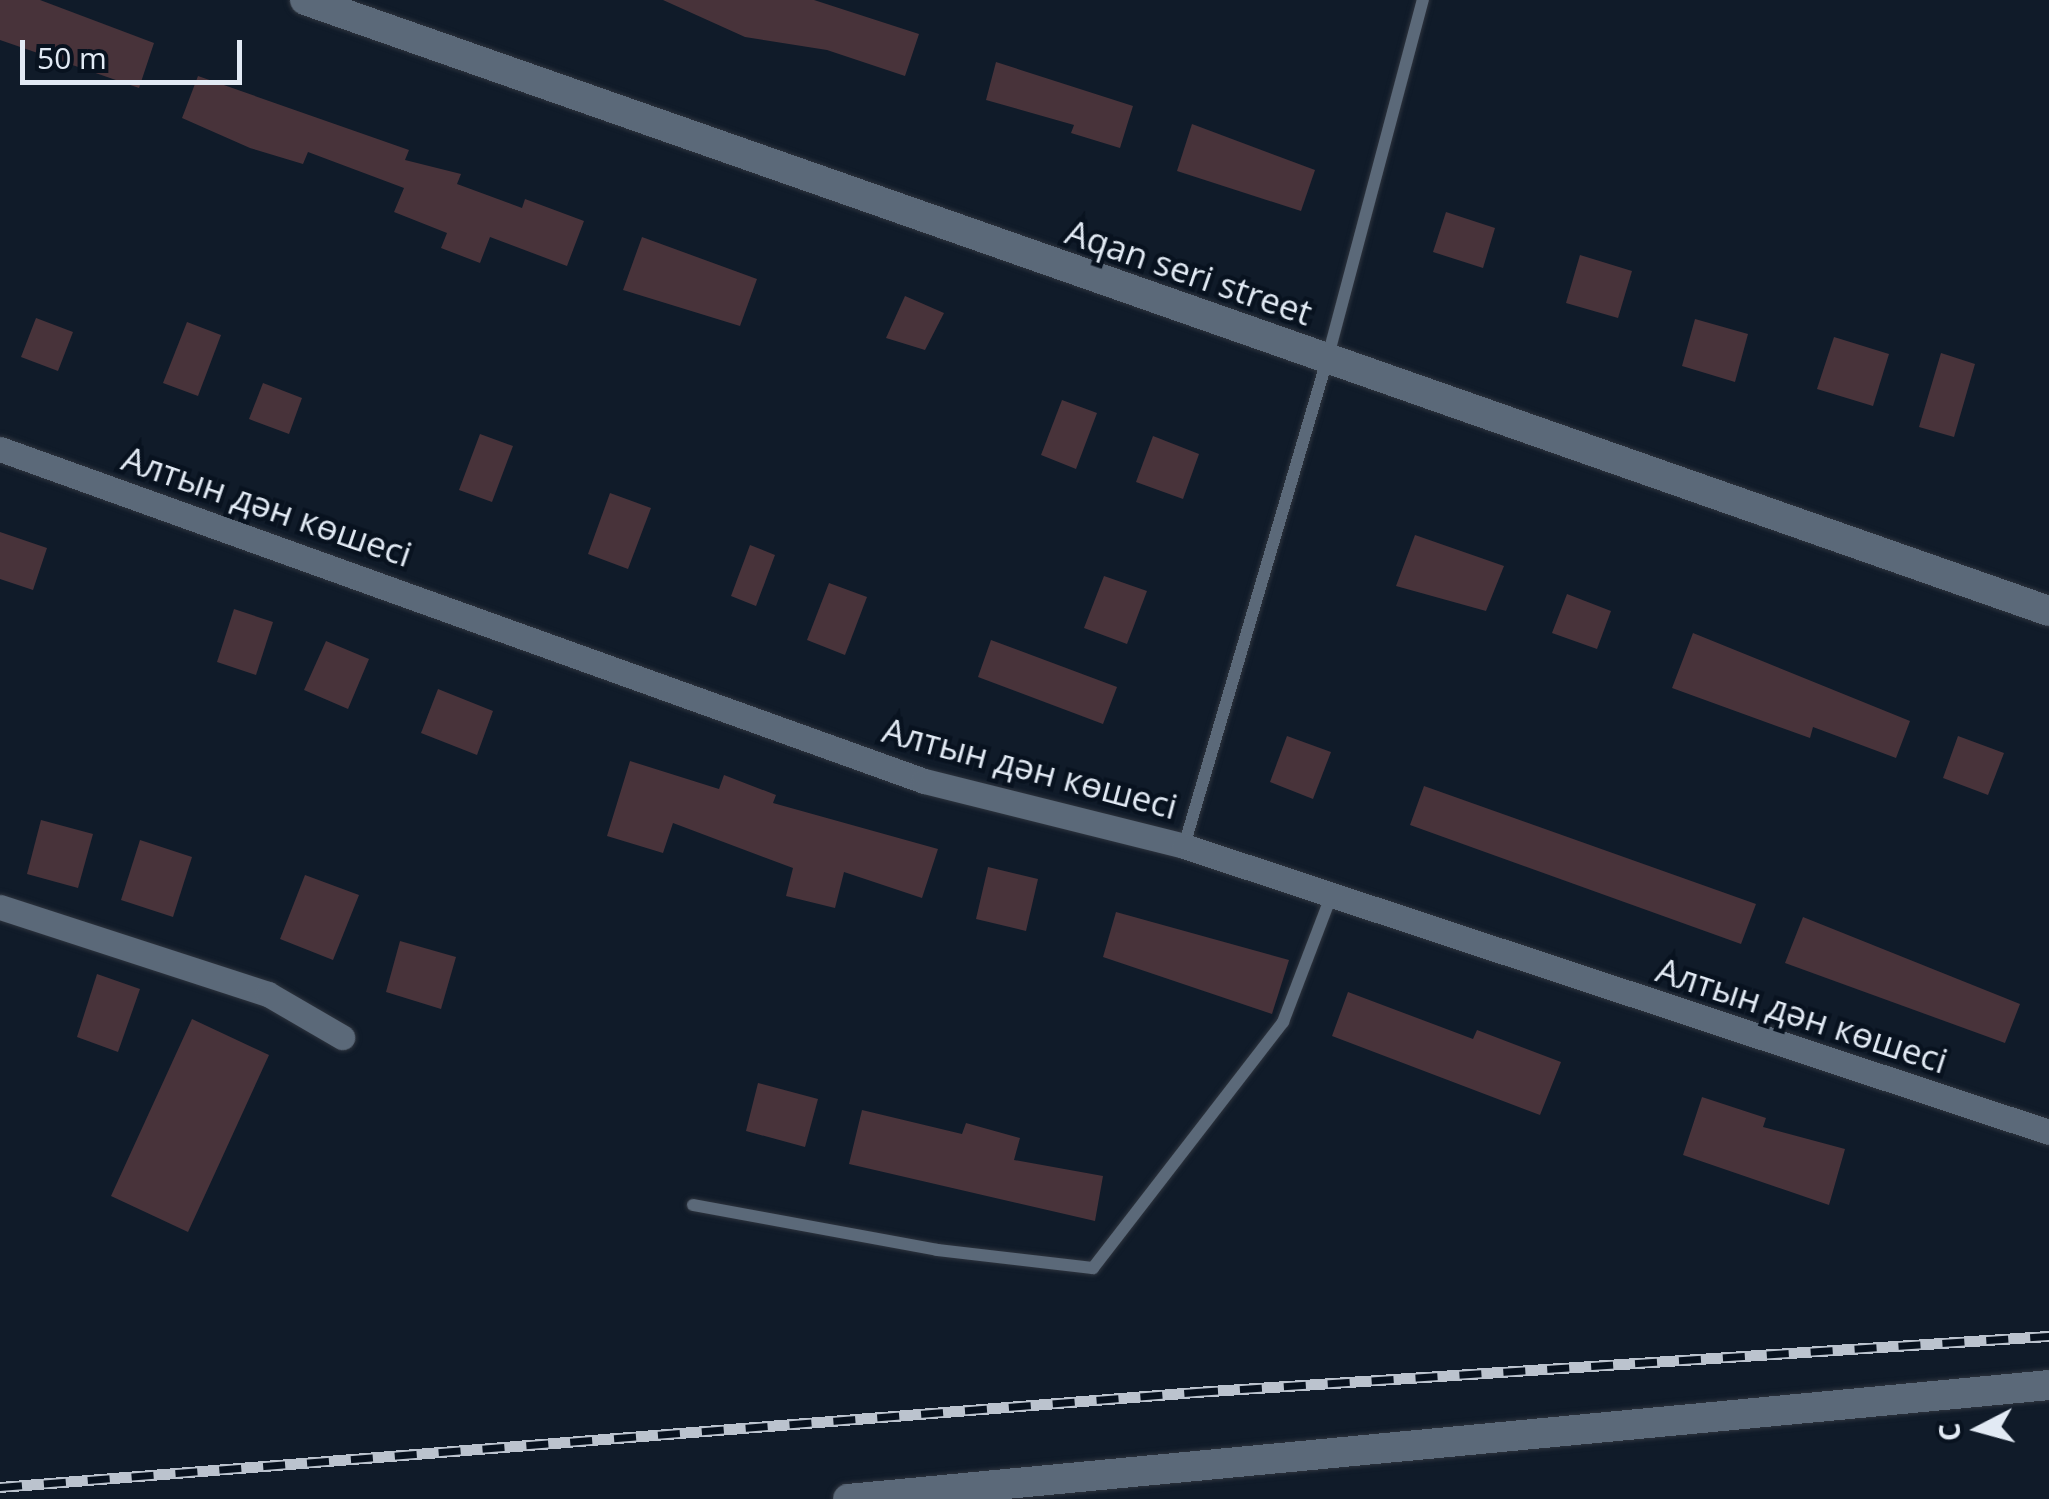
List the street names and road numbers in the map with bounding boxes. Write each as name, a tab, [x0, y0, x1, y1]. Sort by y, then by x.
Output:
street label: Aqan seri street	[1060, 210, 1318, 334]
street label: Алтын дән көшесі	[117, 437, 417, 575]
street label: Алтын дән көшесі	[878, 708, 1182, 828]
street label: Алтын дән көшесі	[1651, 948, 1953, 1082]

